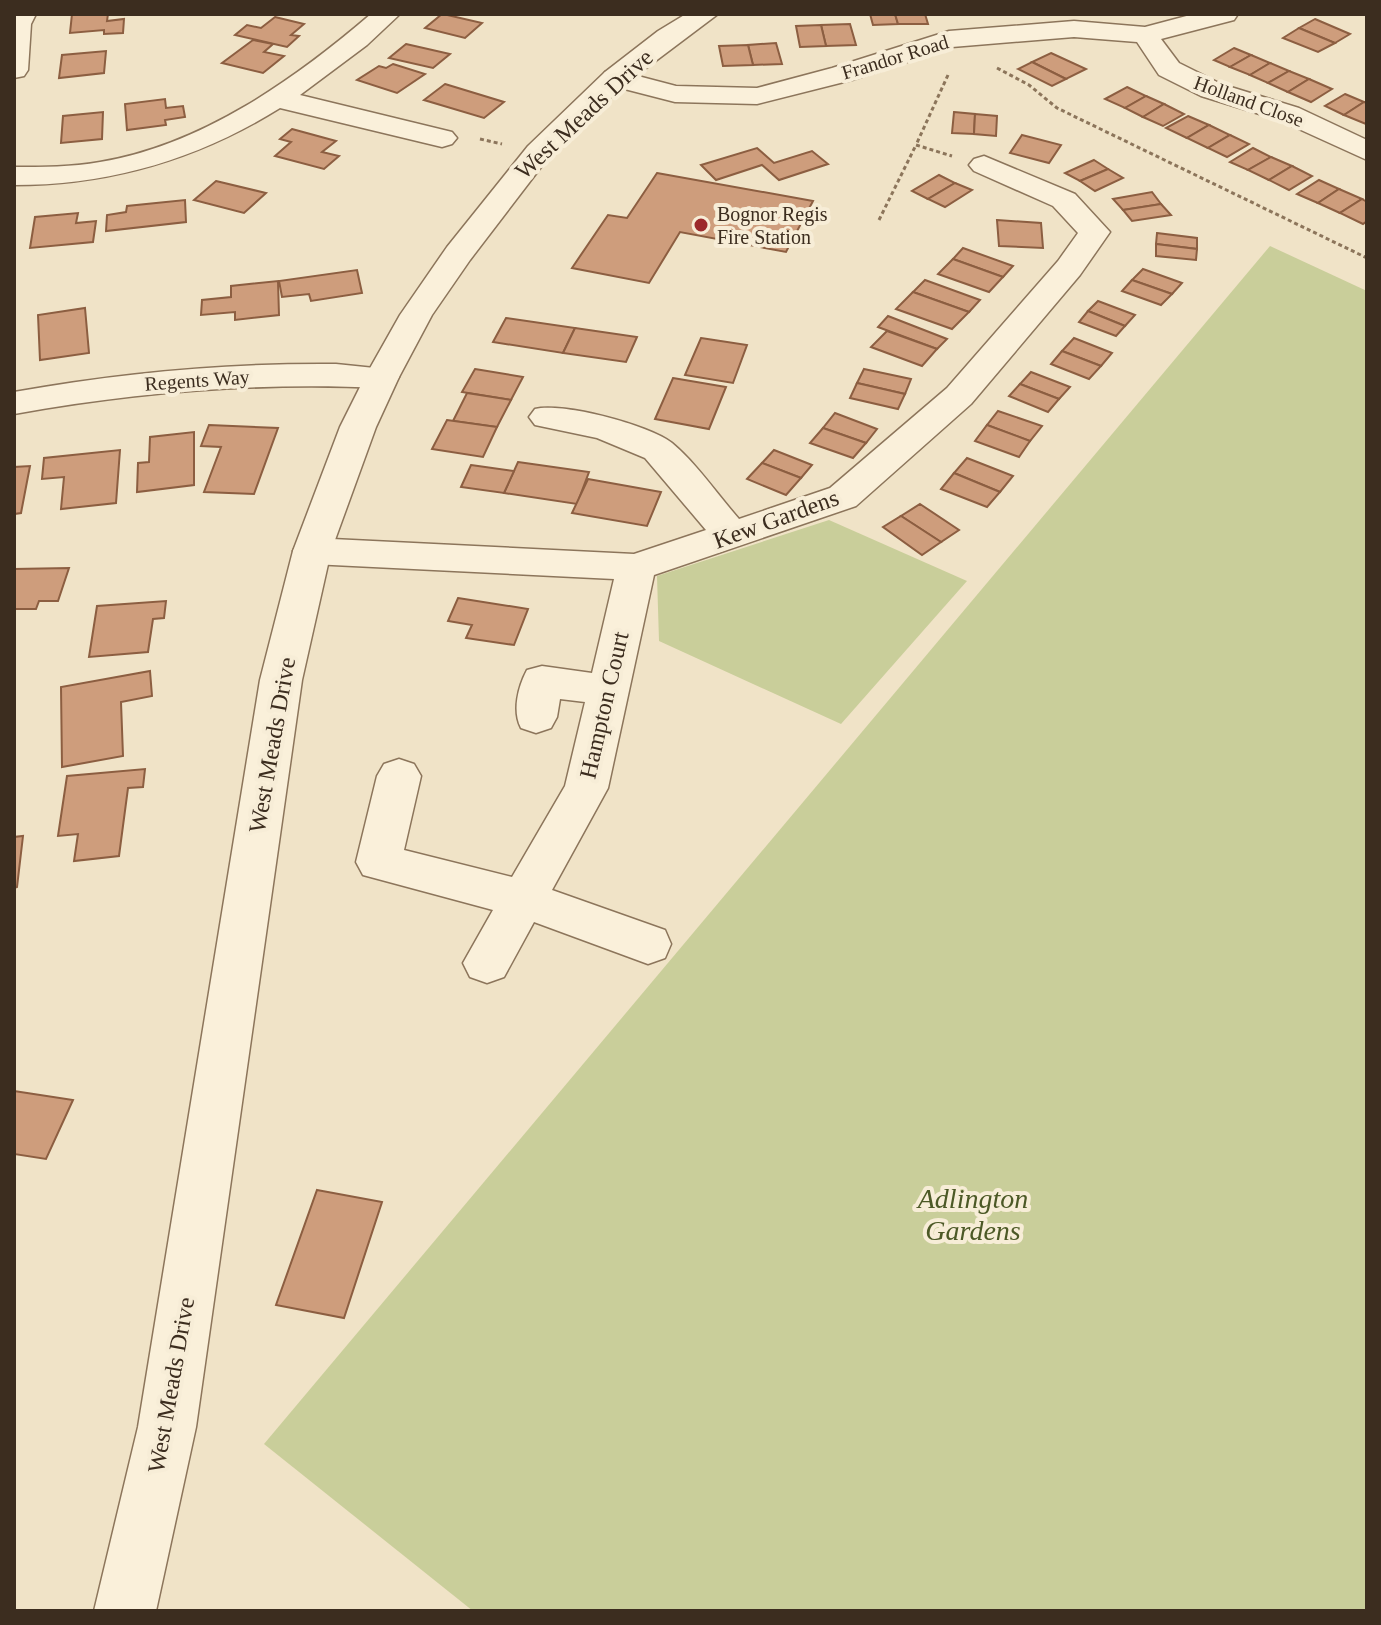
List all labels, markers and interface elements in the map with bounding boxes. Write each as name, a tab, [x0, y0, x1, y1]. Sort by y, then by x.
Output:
street label: Frandor Road	[839, 30, 951, 84]
street label: West Meads Drive	[510, 44, 658, 184]
street label: Holland Close	[1191, 71, 1307, 131]
place label: Bognor Regis Fire Station	[717, 203, 828, 248]
marker: Bognor Regis Fire Station	[692, 216, 710, 234]
street label: Regents Way	[144, 365, 250, 396]
street label: Kew Gardens	[710, 484, 842, 554]
street label: Hampton Court	[574, 629, 634, 781]
street label: West Meads Drive	[244, 655, 300, 835]
park label: Adlington Gardens	[916, 1183, 1028, 1246]
street label: West Meads Drive	[143, 1295, 199, 1475]

